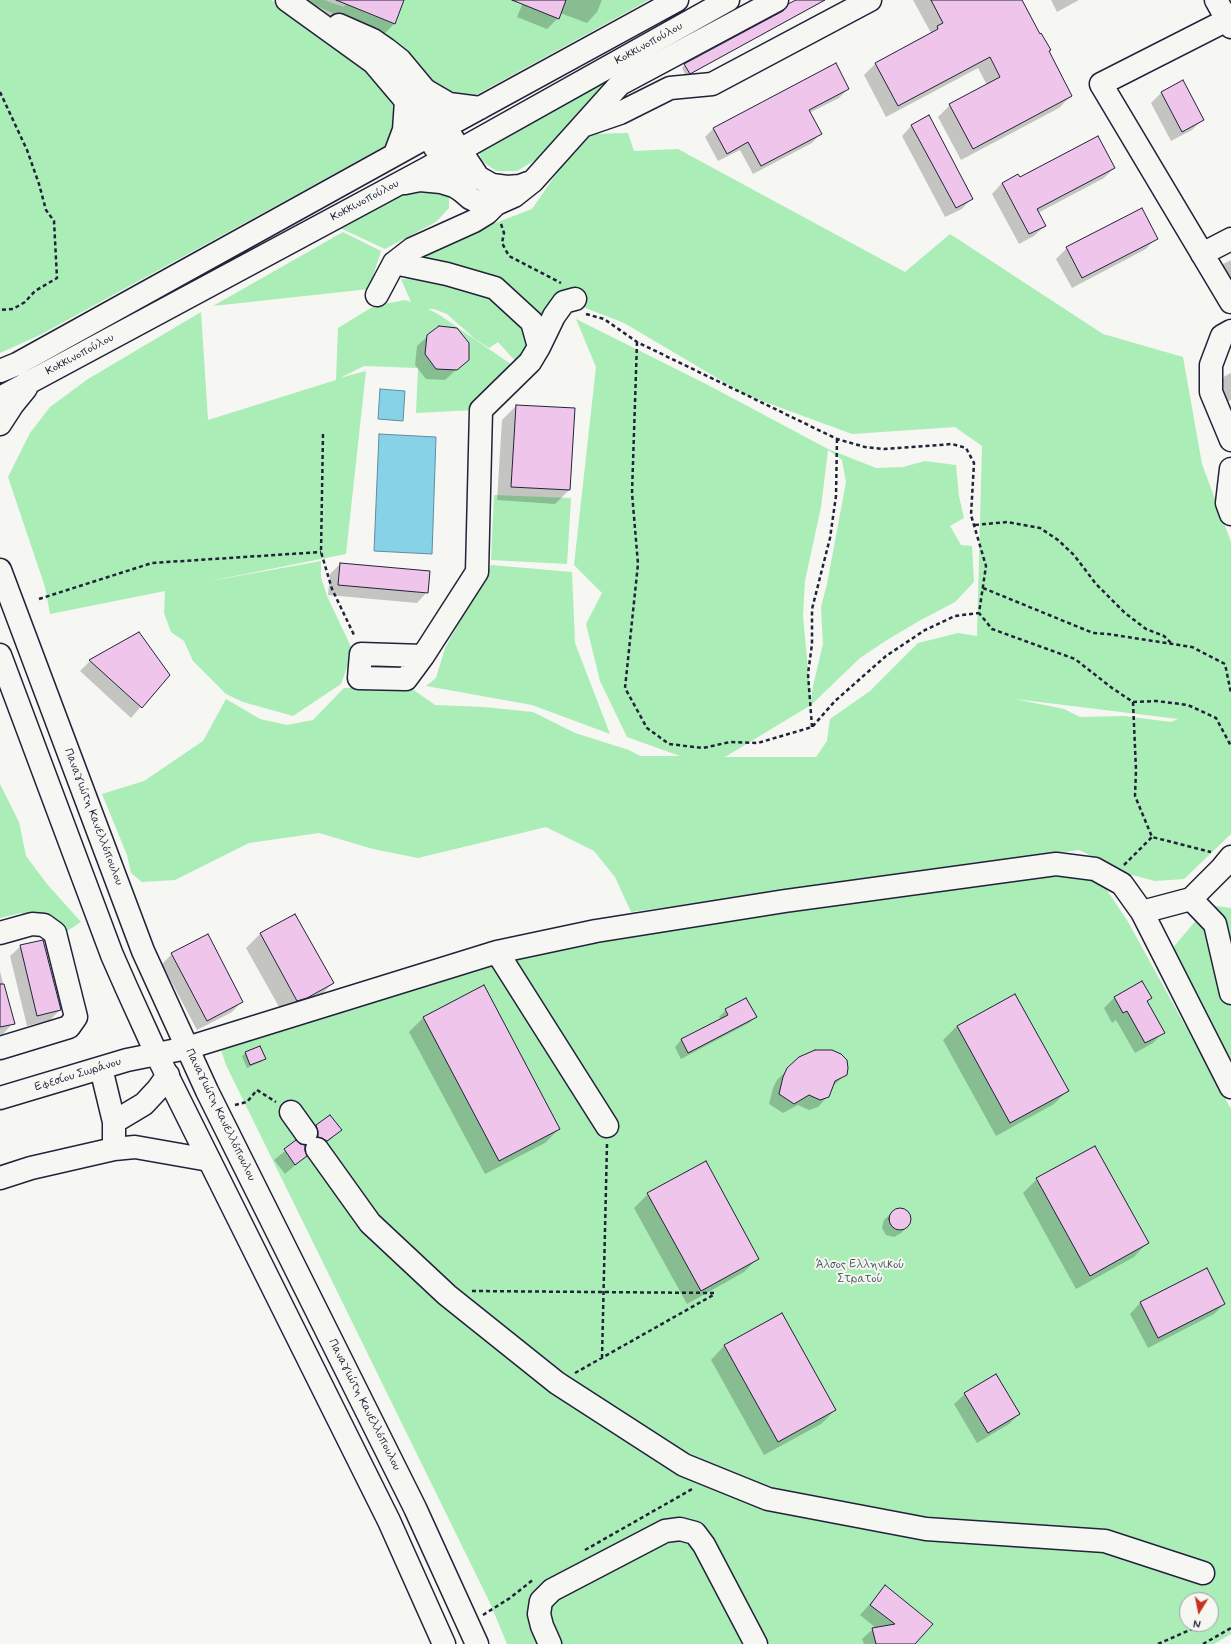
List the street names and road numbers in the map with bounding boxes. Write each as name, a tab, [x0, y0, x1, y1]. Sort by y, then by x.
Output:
street label: Κοκκινοπούλου	[613, 19, 685, 69]
street label: Κοκκινοπούλου	[328, 177, 402, 225]
street label: Κοκκινοπούλου	[43, 331, 117, 379]
street label: Παναγιώτη Κανελλόπουλου	[60, 746, 126, 888]
street label: Παναγιώτη Κανελλόπουλου	[182, 1046, 258, 1184]
street label: Εφεσίου Σωράνου	[33, 1055, 123, 1095]
street label: Παναγιώτη Κανελλόπουλου	[325, 1337, 403, 1473]

